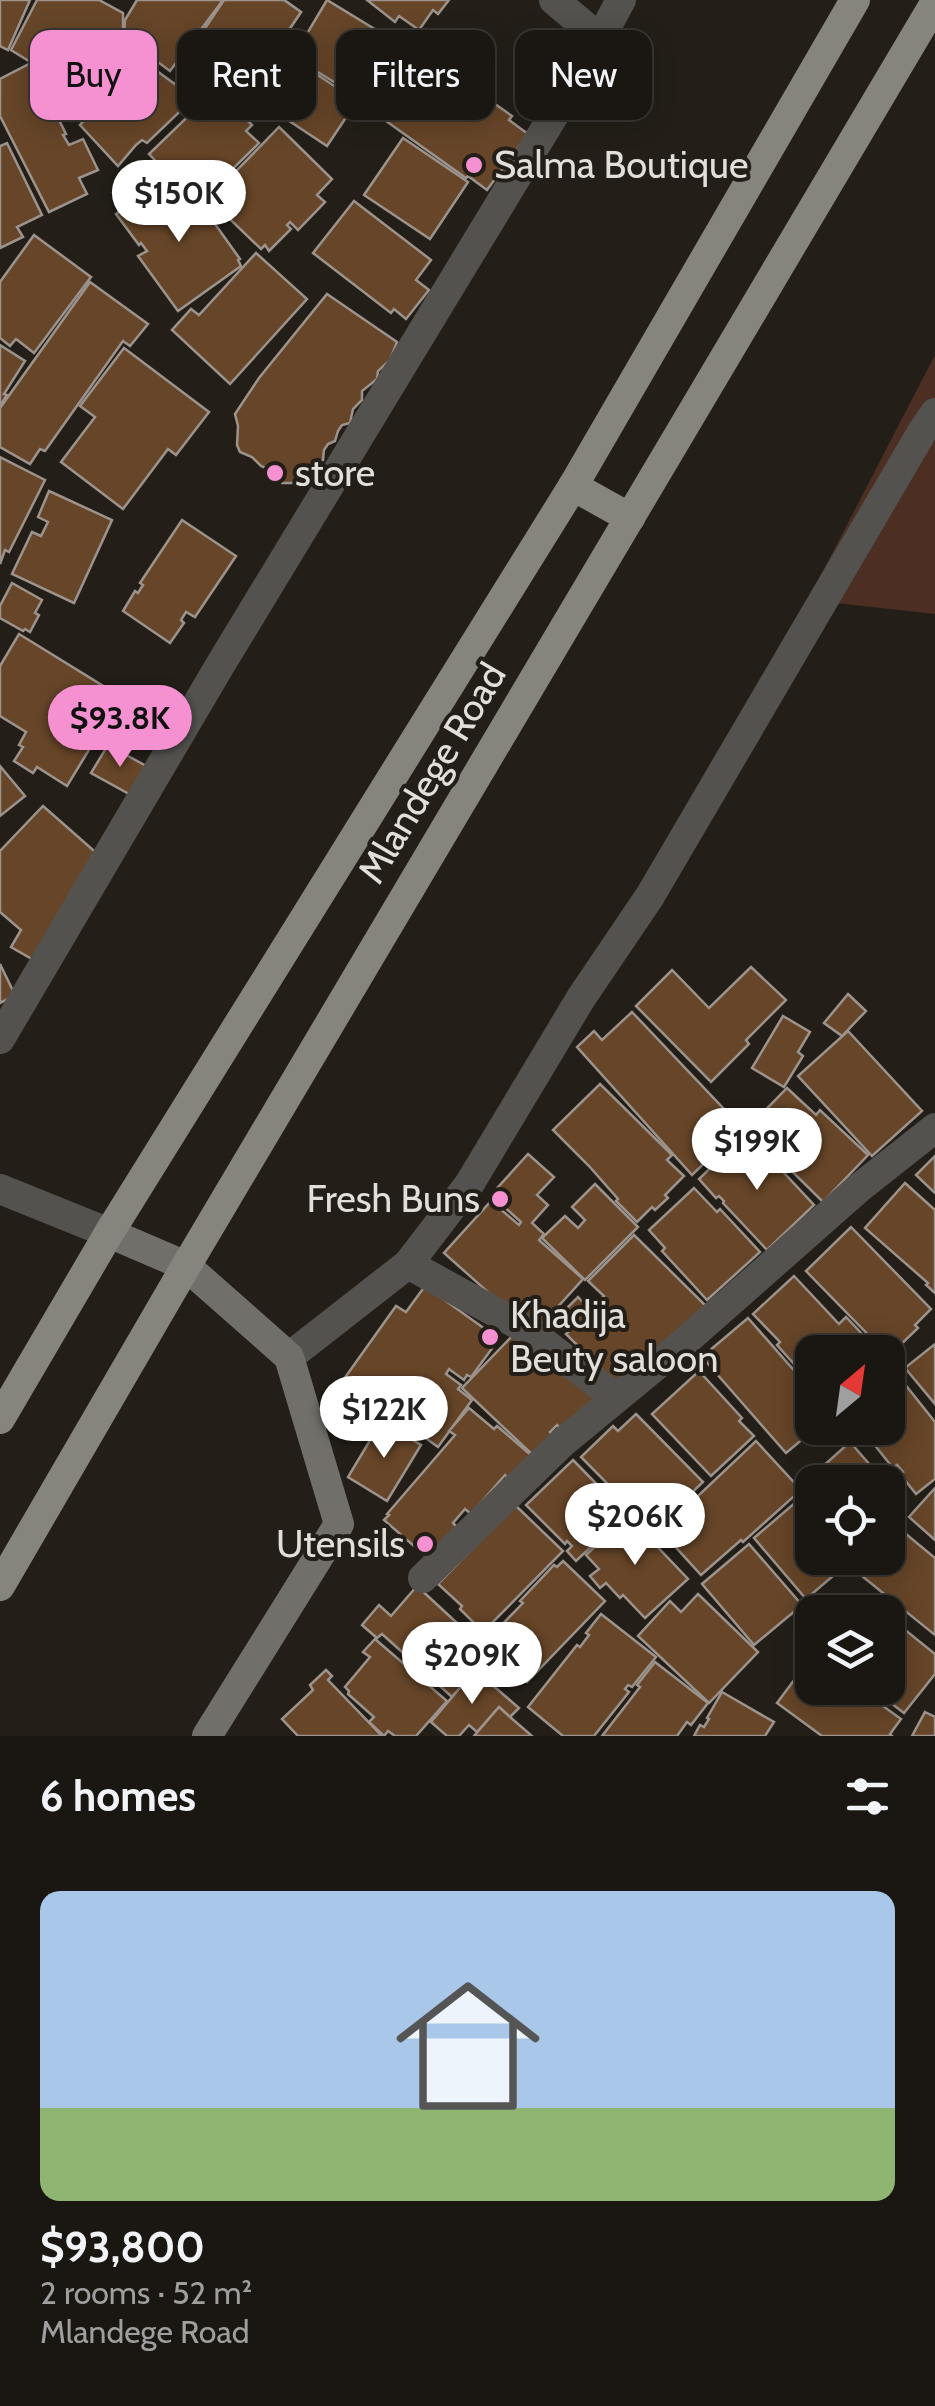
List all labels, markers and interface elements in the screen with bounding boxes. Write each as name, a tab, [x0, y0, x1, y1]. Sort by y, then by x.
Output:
chip: Buy	[30, 30, 157, 120]
chip: Rent	[177, 30, 316, 120]
chip: Filters	[336, 30, 495, 120]
chip: New	[515, 30, 652, 120]
place label: Salma Boutique	[494, 141, 748, 188]
marker: Salma Boutique	[463, 154, 485, 176]
pin: $150K	[109, 160, 249, 245]
text: $150K	[134, 173, 224, 212]
place label: store	[295, 449, 375, 496]
marker: store	[264, 462, 286, 484]
street label: Mlandege Road	[347, 654, 516, 891]
pin: $93.8K	[39, 685, 201, 770]
text: $93.8K	[70, 698, 170, 737]
pin: $199K	[687, 1108, 827, 1193]
text: $199K	[714, 1121, 800, 1160]
place label: Fresh Buns	[307, 1175, 480, 1222]
marker: Fresh Buns	[489, 1188, 511, 1210]
place label: Khadija Beuty saloon	[510, 1291, 718, 1382]
marker: Khadija Beuty saloon	[479, 1326, 501, 1348]
north arrow	[795, 1335, 905, 1445]
map controls	[795, 1335, 905, 1705]
pin: $122K	[314, 1376, 454, 1461]
text: $122K	[342, 1389, 426, 1428]
button: locate	[795, 1465, 905, 1575]
pin: $206K	[565, 1483, 705, 1568]
text: $206K	[587, 1496, 683, 1535]
place label: Utensils	[276, 1520, 405, 1567]
marker: Utensils	[414, 1533, 436, 1555]
button: layers	[795, 1595, 905, 1705]
pin: $209K	[402, 1622, 542, 1707]
text: $209K	[424, 1635, 520, 1674]
icon: filters	[840, 1769, 895, 1824]
text: 6 homes	[40, 1770, 196, 1822]
icon: home	[378, 1956, 558, 2136]
text: $93,800	[40, 2221, 205, 2273]
text: 2 rooms · 52 m²	[40, 2273, 252, 2312]
text: Mlandege Road	[40, 2312, 250, 2351]

